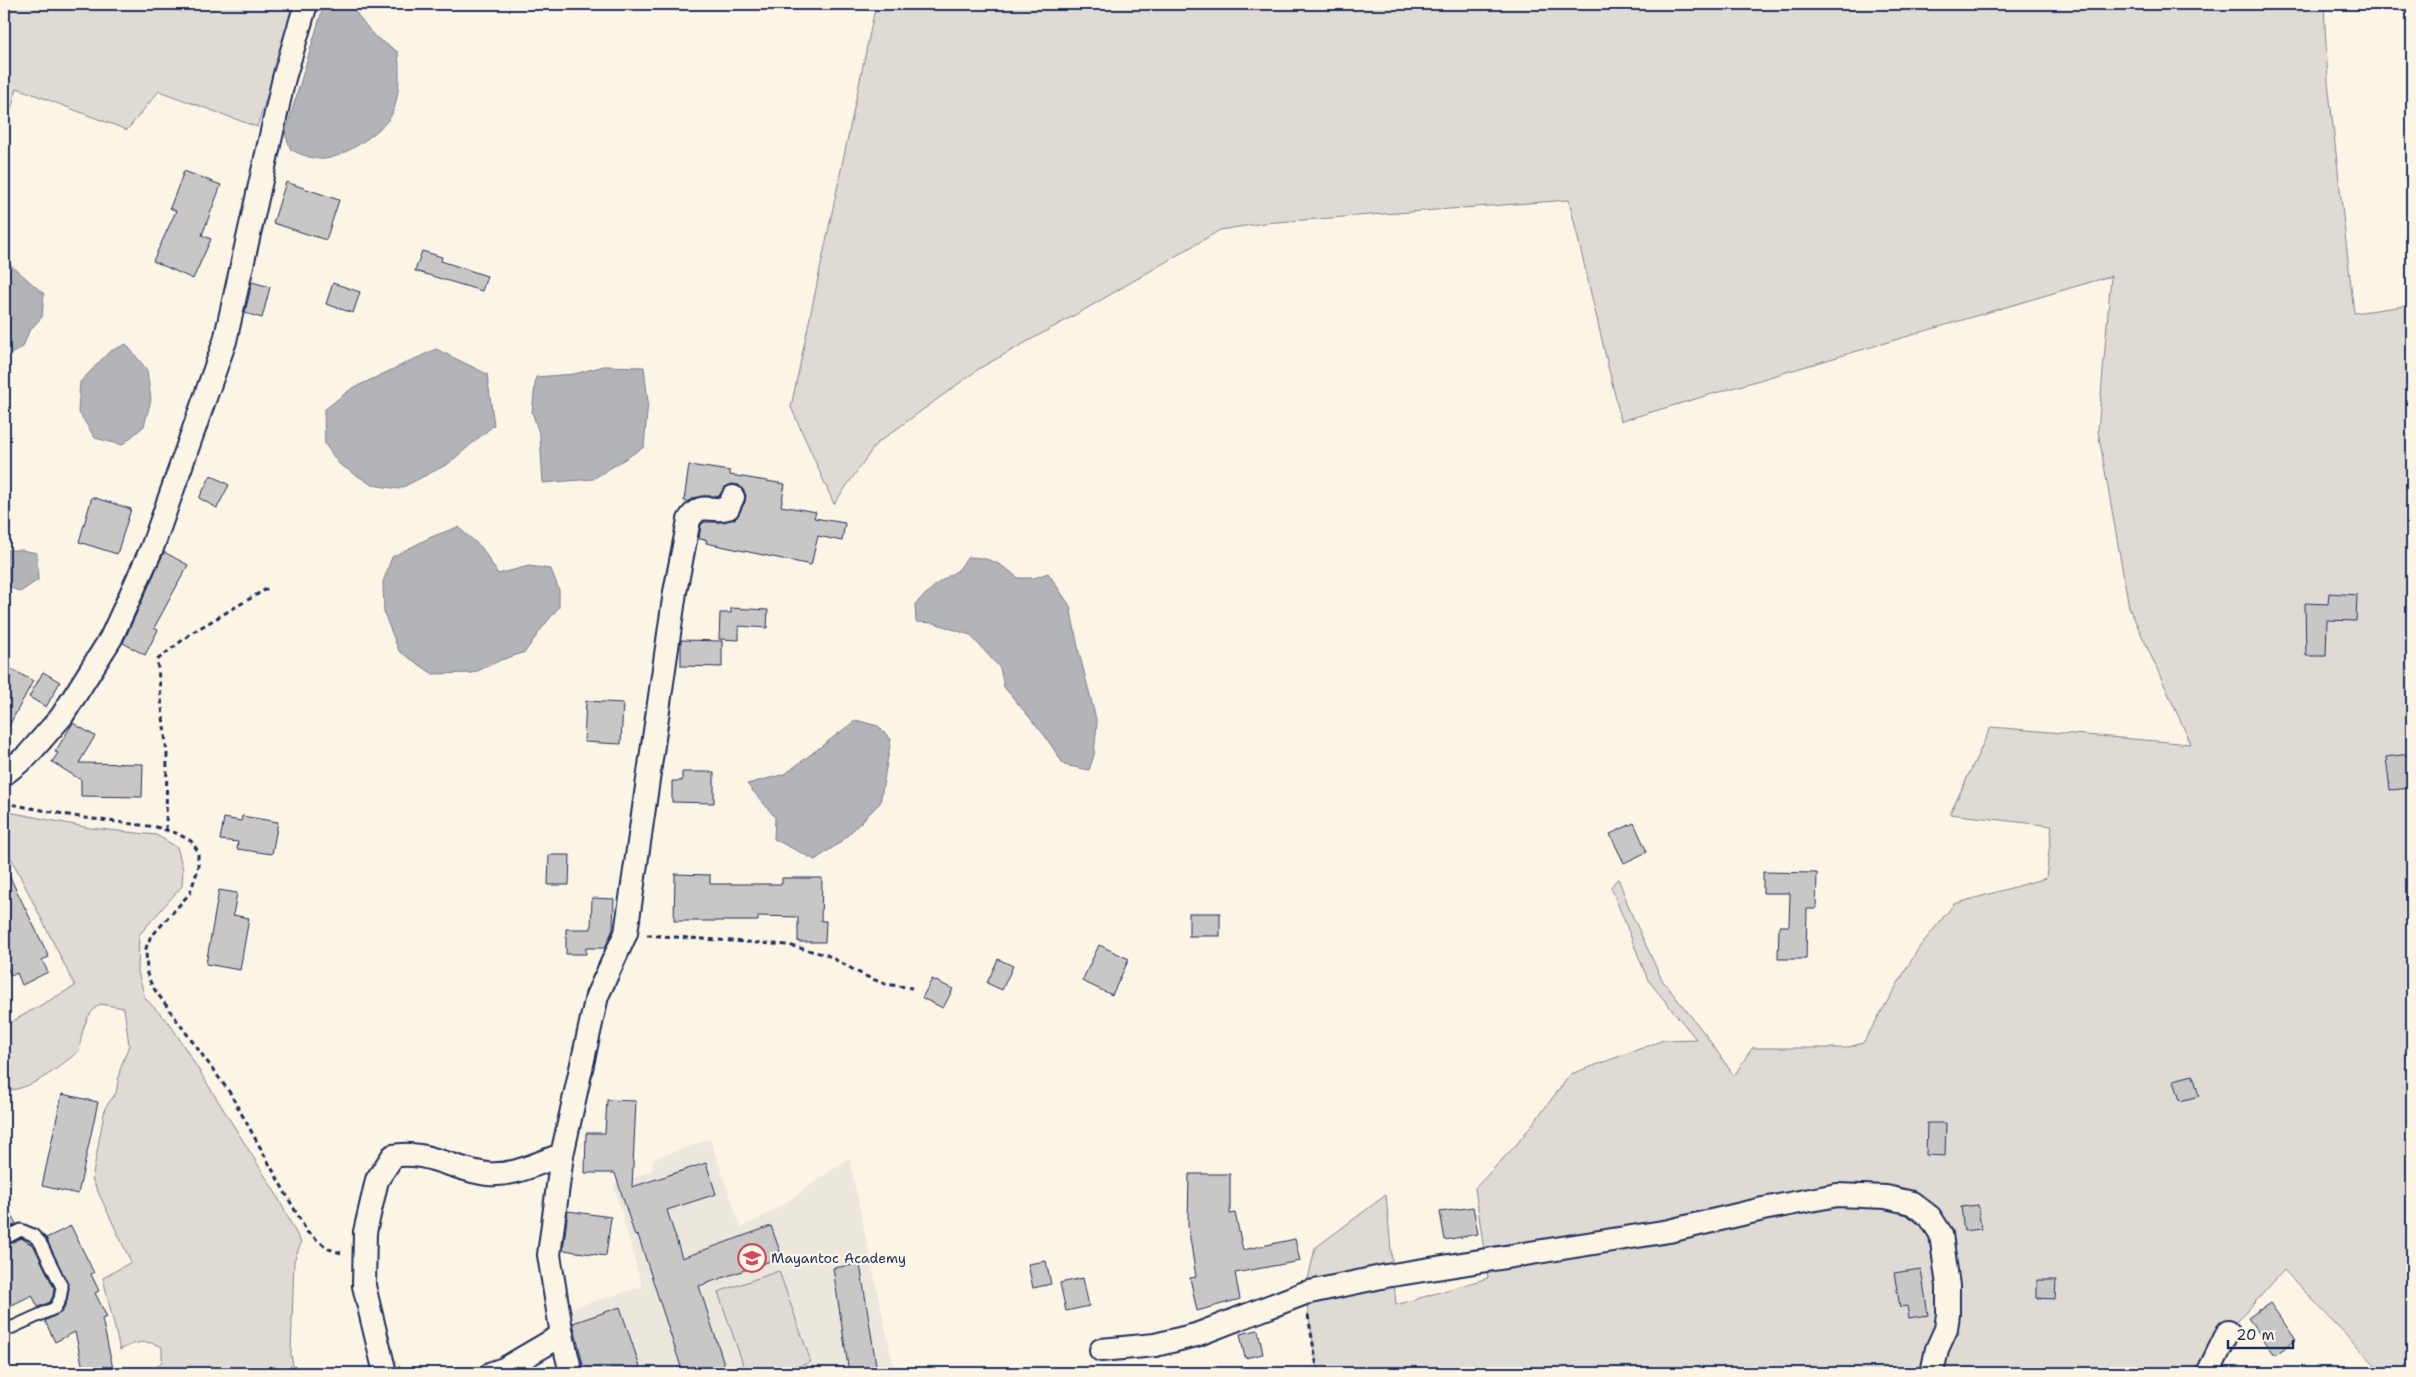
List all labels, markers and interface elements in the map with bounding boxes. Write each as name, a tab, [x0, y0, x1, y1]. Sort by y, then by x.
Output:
school or university icon: Mayantoc Academy	[737, 1243, 767, 1273]
place label: Mayantoc Academy	[771, 1249, 906, 1267]
scale bar	[2228, 1317, 2294, 1349]
text: 20 m	[2236, 1325, 2275, 1345]

